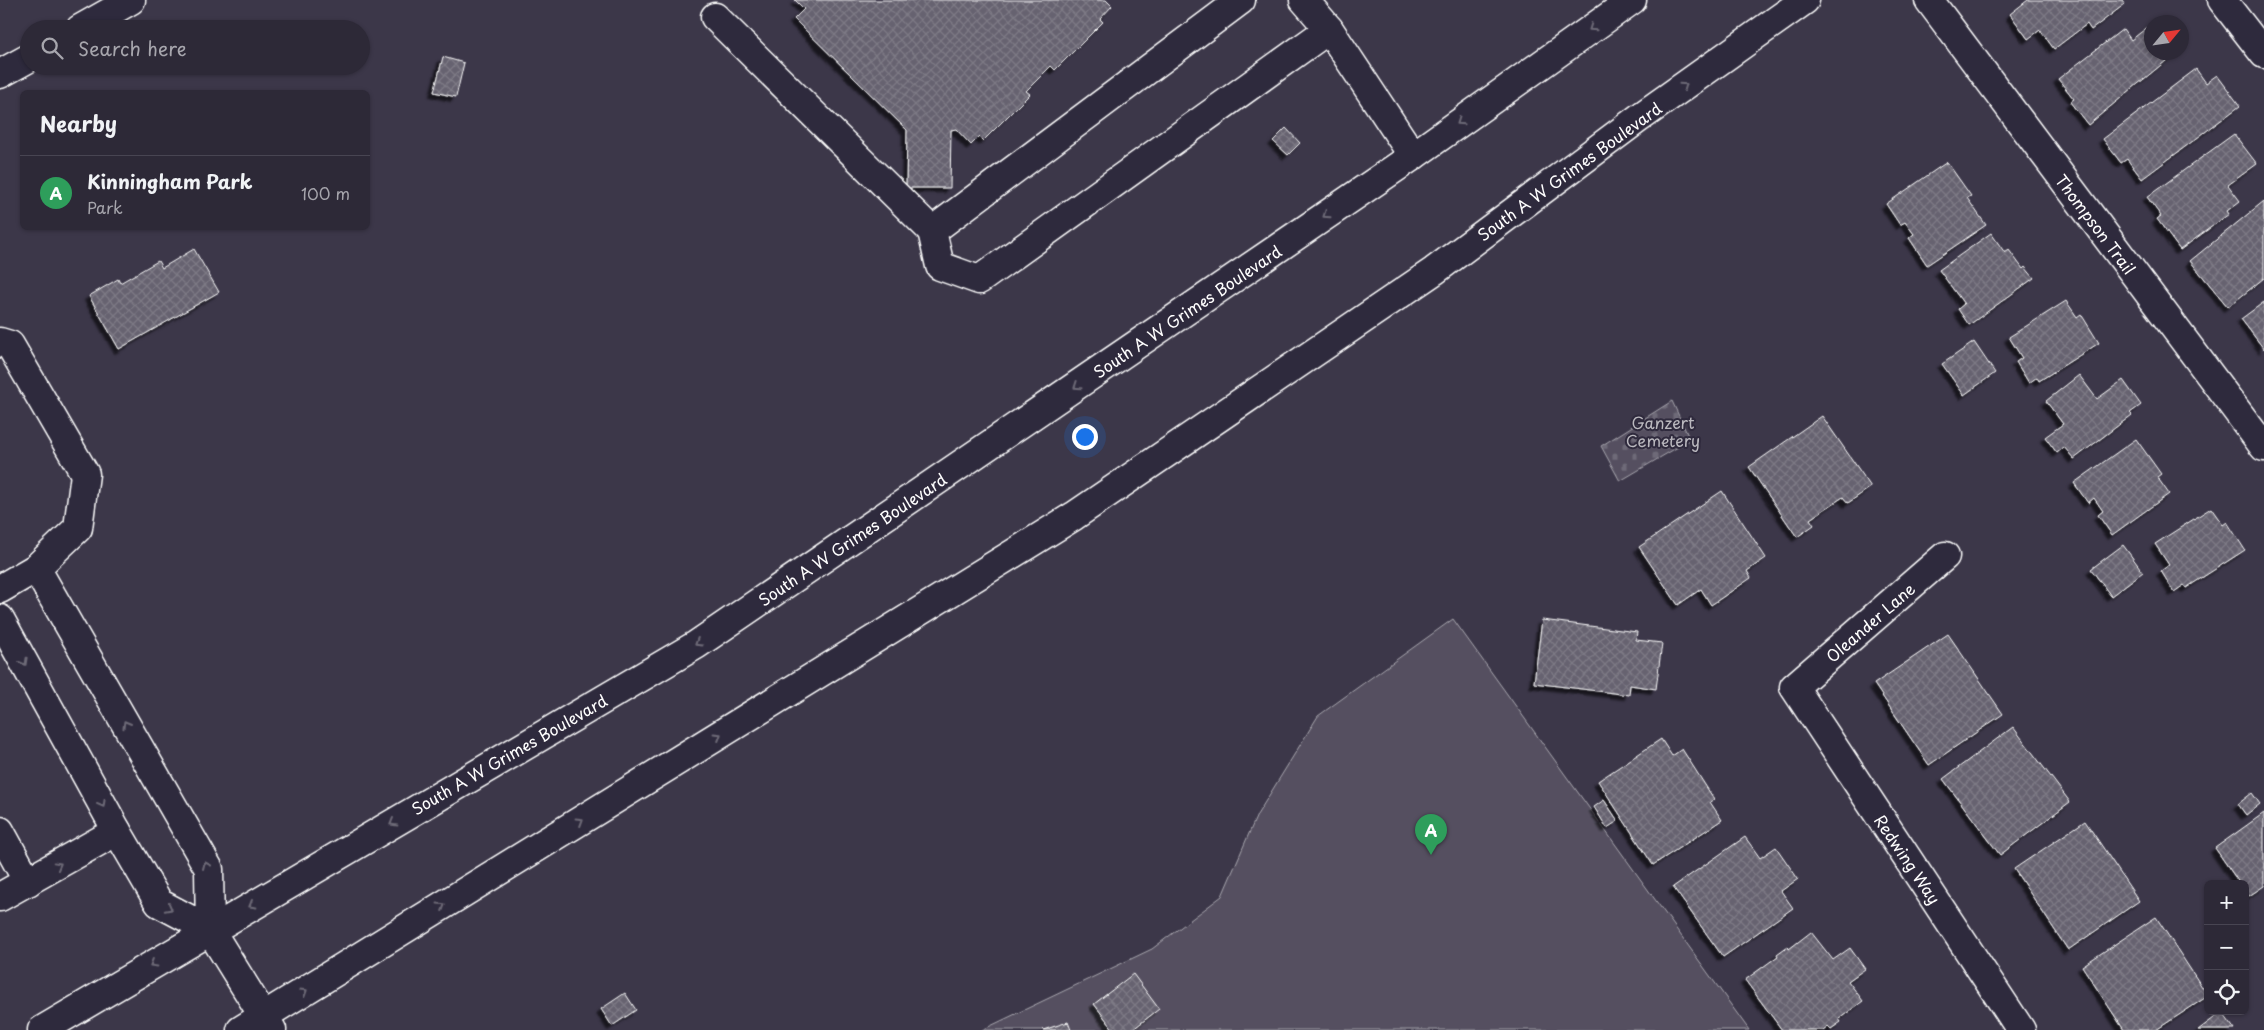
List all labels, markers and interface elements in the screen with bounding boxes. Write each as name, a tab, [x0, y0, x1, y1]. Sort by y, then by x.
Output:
north arrow	[2144, 15, 2189, 60]
search box	[20, 20, 370, 75]
one-way arrow	[1588, 22, 1598, 31]
icon: search	[38, 34, 66, 62]
text: Search here	[78, 34, 187, 62]
one-way arrow	[1679, 83, 1688, 92]
street label: South A W Grimes Boulevard	[1472, 96, 1666, 246]
text: Nearby	[40, 107, 117, 139]
one-way arrow	[1457, 117, 1466, 125]
text: Kinningham Park	[87, 167, 253, 195]
street label: Thompson Trail	[2050, 169, 2142, 279]
text: A	[50, 181, 62, 205]
text: 100 m	[301, 181, 350, 205]
text: Park	[87, 195, 123, 219]
one-way arrow	[1323, 209, 1332, 218]
street label: South A W Grimes Boulevard	[1088, 239, 1286, 383]
one-way arrow	[1073, 380, 1082, 389]
park label: Ganzert Cemetery	[1626, 410, 1700, 452]
your location	[1072, 424, 1098, 450]
street label: South A W Grimes Boulevard	[753, 467, 951, 611]
street label: Oleander Lane	[1820, 577, 1920, 667]
one-way arrow	[695, 637, 704, 646]
one-way arrow	[17, 657, 27, 666]
street label: South A W Grimes Boulevard	[407, 688, 611, 820]
one-way arrow	[122, 720, 132, 729]
one-way arrow	[713, 732, 722, 742]
one-way arrow	[96, 799, 106, 808]
street label: Redwing Way	[1869, 809, 1947, 909]
pin: A	[1415, 814, 1447, 855]
one-way arrow	[389, 817, 398, 827]
one-way arrow	[575, 818, 584, 827]
one-way arrow	[52, 861, 61, 871]
one-way arrow	[201, 861, 212, 870]
map controls	[2204, 880, 2249, 1015]
button: +	[2204, 880, 2249, 925]
one-way arrow	[249, 899, 258, 909]
one-way arrow	[164, 902, 173, 912]
one-way arrow	[437, 903, 446, 913]
button: −	[2204, 925, 2249, 970]
one-way arrow	[150, 957, 159, 967]
button: locate	[2204, 970, 2249, 1015]
one-way arrow	[298, 988, 307, 998]

